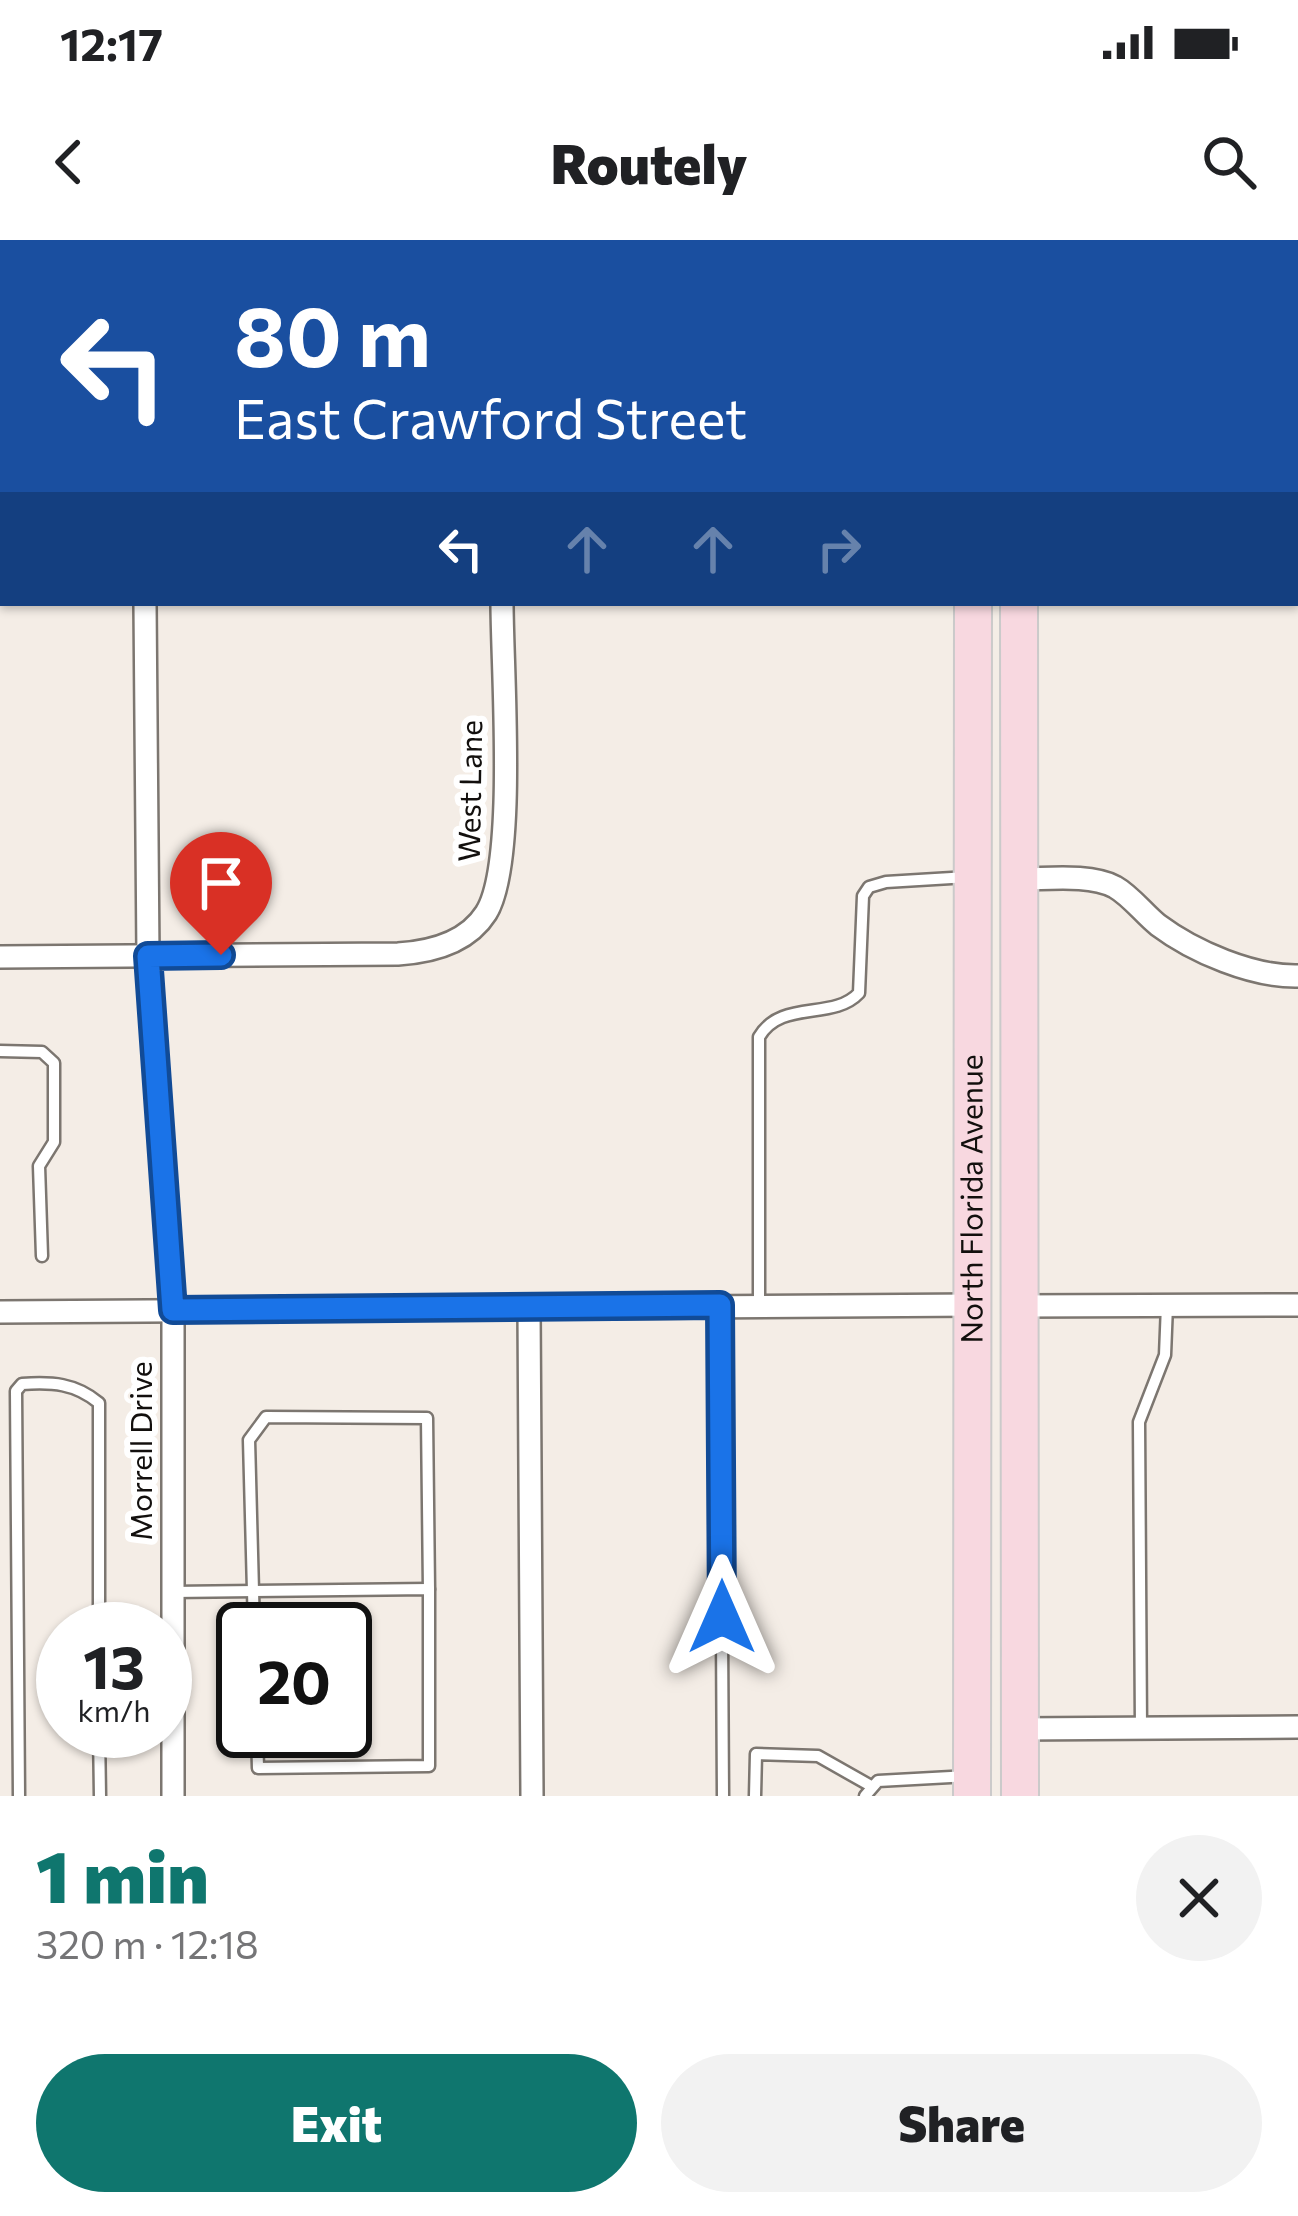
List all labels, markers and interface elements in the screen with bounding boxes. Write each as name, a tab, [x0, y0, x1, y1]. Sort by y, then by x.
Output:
text: 12:17	[60, 15, 163, 70]
icon: back	[36, 129, 102, 195]
text: Routely	[551, 129, 747, 195]
icon: search	[1196, 129, 1262, 195]
text: 80 m	[234, 282, 431, 384]
icon: left	[36, 288, 192, 444]
text: East Crawford Street	[234, 384, 747, 450]
icon: left	[428, 516, 494, 582]
icon: ahead	[554, 516, 620, 582]
icon: ahead	[680, 516, 746, 582]
icon: right	[806, 516, 872, 582]
street label: West Lane	[449, 720, 488, 862]
pin	[170, 832, 272, 955]
icon: arrive	[188, 850, 254, 916]
street label: North Florida Avenue	[951, 1054, 989, 1344]
street label: Morrell Drive	[121, 1361, 158, 1541]
position arrow	[659, 1554, 785, 1680]
speed limit sign: 20	[216, 1602, 372, 1758]
text: 13	[83, 1628, 145, 1701]
text: km/h	[78, 1691, 150, 1728]
text: 1 min	[36, 1830, 209, 1918]
button: close	[1136, 1835, 1262, 1961]
text: 320 m · 12:18	[36, 1919, 259, 1967]
button: Exit	[36, 2054, 637, 2192]
button: Share	[661, 2054, 1262, 2192]

